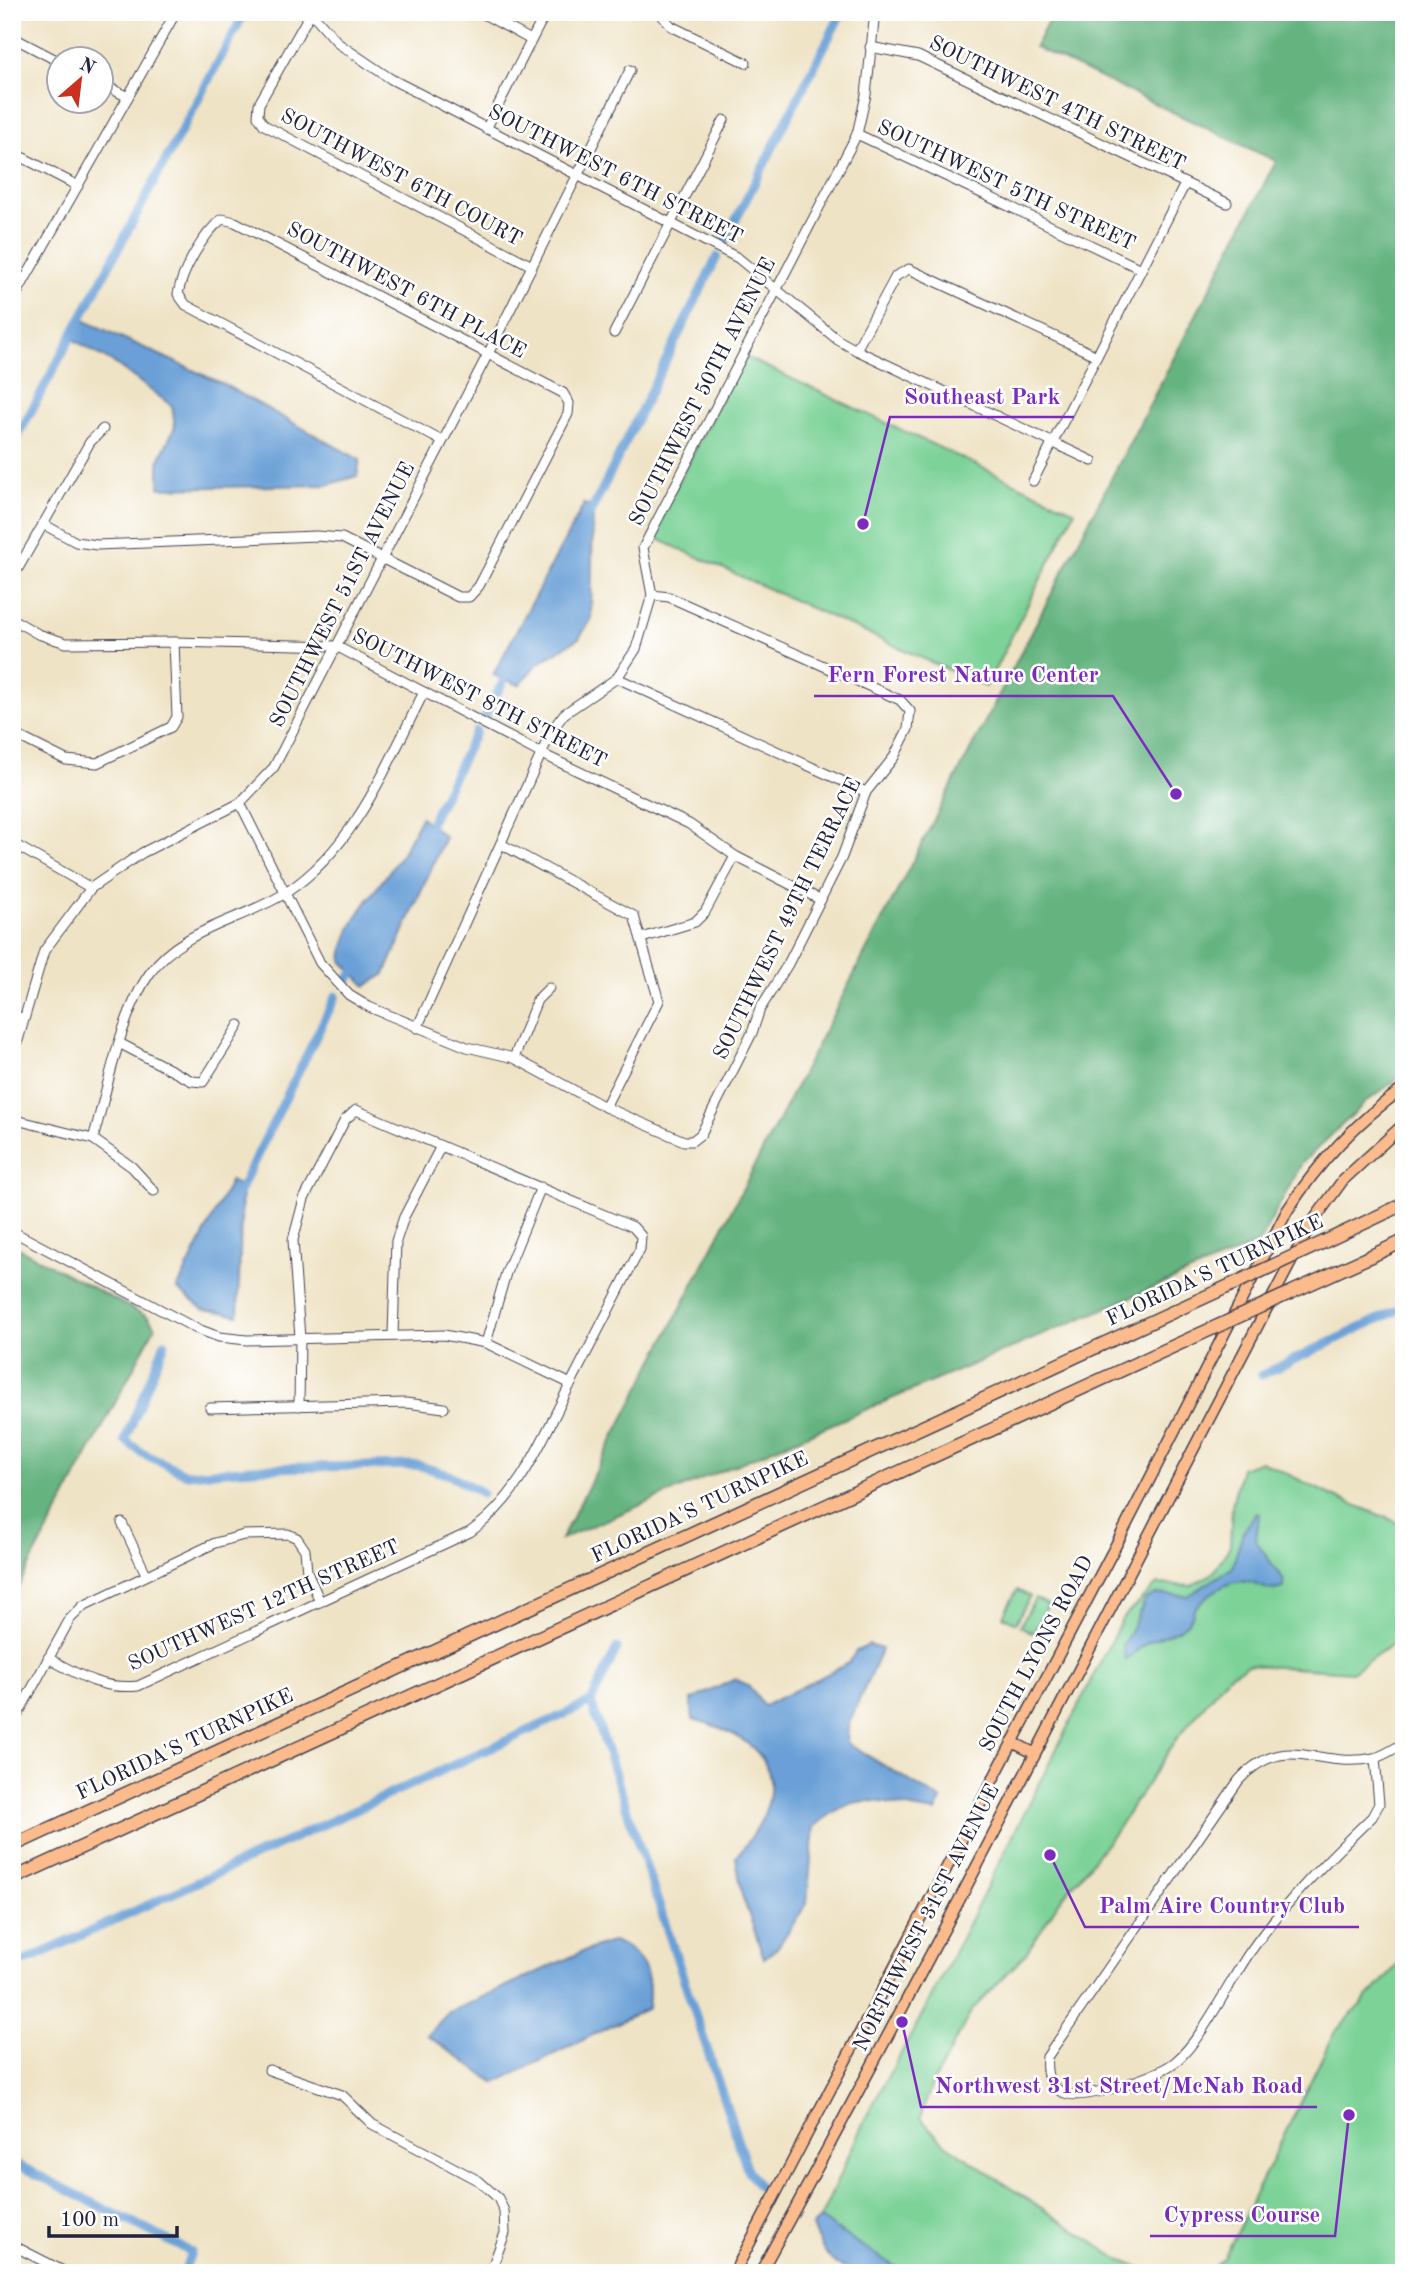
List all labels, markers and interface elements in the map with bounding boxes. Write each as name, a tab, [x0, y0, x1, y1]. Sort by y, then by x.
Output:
street label: SOUTHWEST 4TH STREET	[925, 33, 1189, 175]
north arrow	[46, 46, 116, 116]
text: N	[76, 55, 98, 79]
street label: SOUTHWEST 6TH STREET	[484, 102, 746, 248]
street label: SOUTHWEST 6TH COURT	[277, 105, 525, 251]
street label: SOUTHWEST 5TH STREET	[874, 117, 1138, 255]
street label: SOUTHWEST 6TH PLACE	[283, 219, 529, 363]
street label: SOUTHWEST 50TH AVENUE	[626, 254, 780, 530]
callout: Southeast Park	[890, 373, 1074, 417]
text: Southeast Park	[904, 386, 1060, 409]
street label: SOUTHWEST 51ST AVENUE	[267, 459, 419, 731]
street label: SOUTHWEST 8TH STREET	[348, 626, 610, 772]
callout: Fern Forest Nature Center	[814, 652, 1113, 696]
text: Fern Forest Nature Center	[827, 664, 1099, 687]
street label: SOUTHWEST 49TH TERRACE	[710, 775, 866, 1063]
street label: FLORIDA'S TURNPIKE	[1103, 1211, 1327, 1331]
street label: FLORIDA'S TURNPIKE	[588, 1448, 812, 1568]
street label: SOUTHWEST 12TH STREET	[125, 1536, 403, 1676]
street label: SOUTH LYONS ROAD	[976, 1552, 1098, 1756]
street label: FLORIDA'S TURNPIKE	[73, 1685, 297, 1805]
street label: NORTHWEST 31ST AVENUE	[850, 1781, 1004, 2055]
callout: Palm Aire Country Club	[1085, 1883, 1359, 1927]
text: Palm Aire Country Club	[1099, 1895, 1345, 1918]
callout: Northwest 31st Street/McNab Road	[921, 2063, 1317, 2107]
text: Northwest 31st Street/McNab Road	[935, 2075, 1303, 2098]
callout: Cypress Course	[1150, 2192, 1335, 2236]
scale bar	[49, 2194, 177, 2238]
text: Cypress Course	[1164, 2204, 1320, 2227]
text: 100 m	[60, 2210, 119, 2231]

